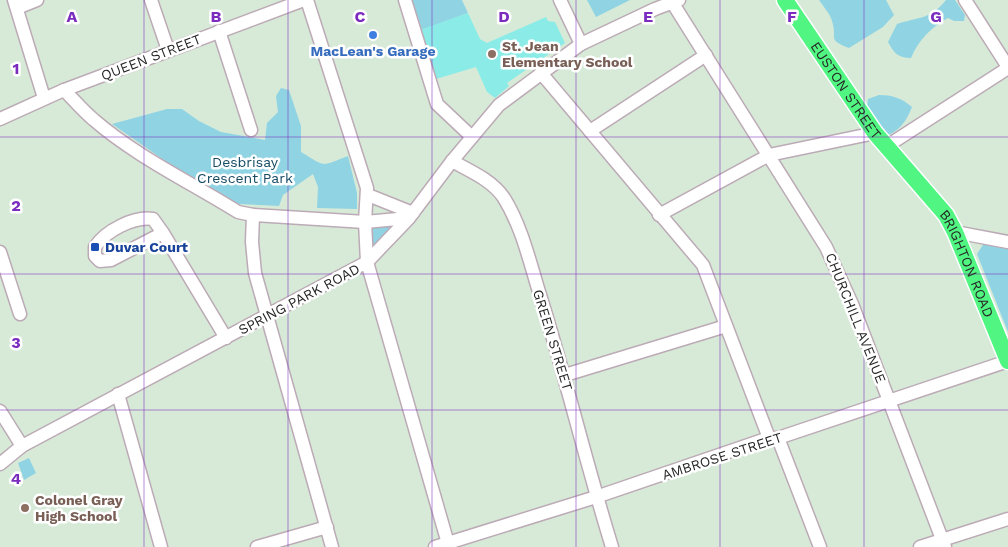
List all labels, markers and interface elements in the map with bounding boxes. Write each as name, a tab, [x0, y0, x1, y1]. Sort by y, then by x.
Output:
text: A	[67, 7, 78, 26]
text: B	[211, 7, 222, 26]
text: C	[355, 7, 366, 26]
text: D	[498, 7, 510, 26]
text: E	[643, 7, 653, 26]
text: F	[787, 7, 797, 26]
text: G	[930, 7, 942, 26]
marker: MacLean's Garage	[367, 29, 379, 41]
street label: QUEEN STREET	[99, 30, 204, 83]
place label: St. Jean Elementary School	[502, 38, 633, 70]
street label: EUSTON STREET	[808, 39, 885, 143]
place label: MacLean's Garage	[311, 43, 436, 59]
marker: St. Jean Elementary School	[486, 48, 498, 60]
text: 1	[13, 59, 19, 78]
park label: Desbrisay Crescent Park	[197, 154, 293, 186]
text: 2	[11, 196, 21, 215]
street label: BRIGHTON ROAD	[937, 206, 997, 320]
place label: Duvar Court	[105, 239, 188, 255]
marker: Duvar Court	[89, 241, 101, 253]
street label: CHURCHILL AVENUE	[823, 250, 890, 386]
street label: SPRING PARK ROAD	[236, 260, 362, 338]
street label: GREEN STREET	[530, 287, 576, 393]
text: 3	[11, 333, 21, 352]
street label: AMBROSE STREET	[660, 429, 785, 483]
text: 4	[11, 469, 21, 488]
place label: Colonel Gray High School	[35, 492, 123, 524]
marker: Colonel Gray High School	[19, 502, 31, 514]

